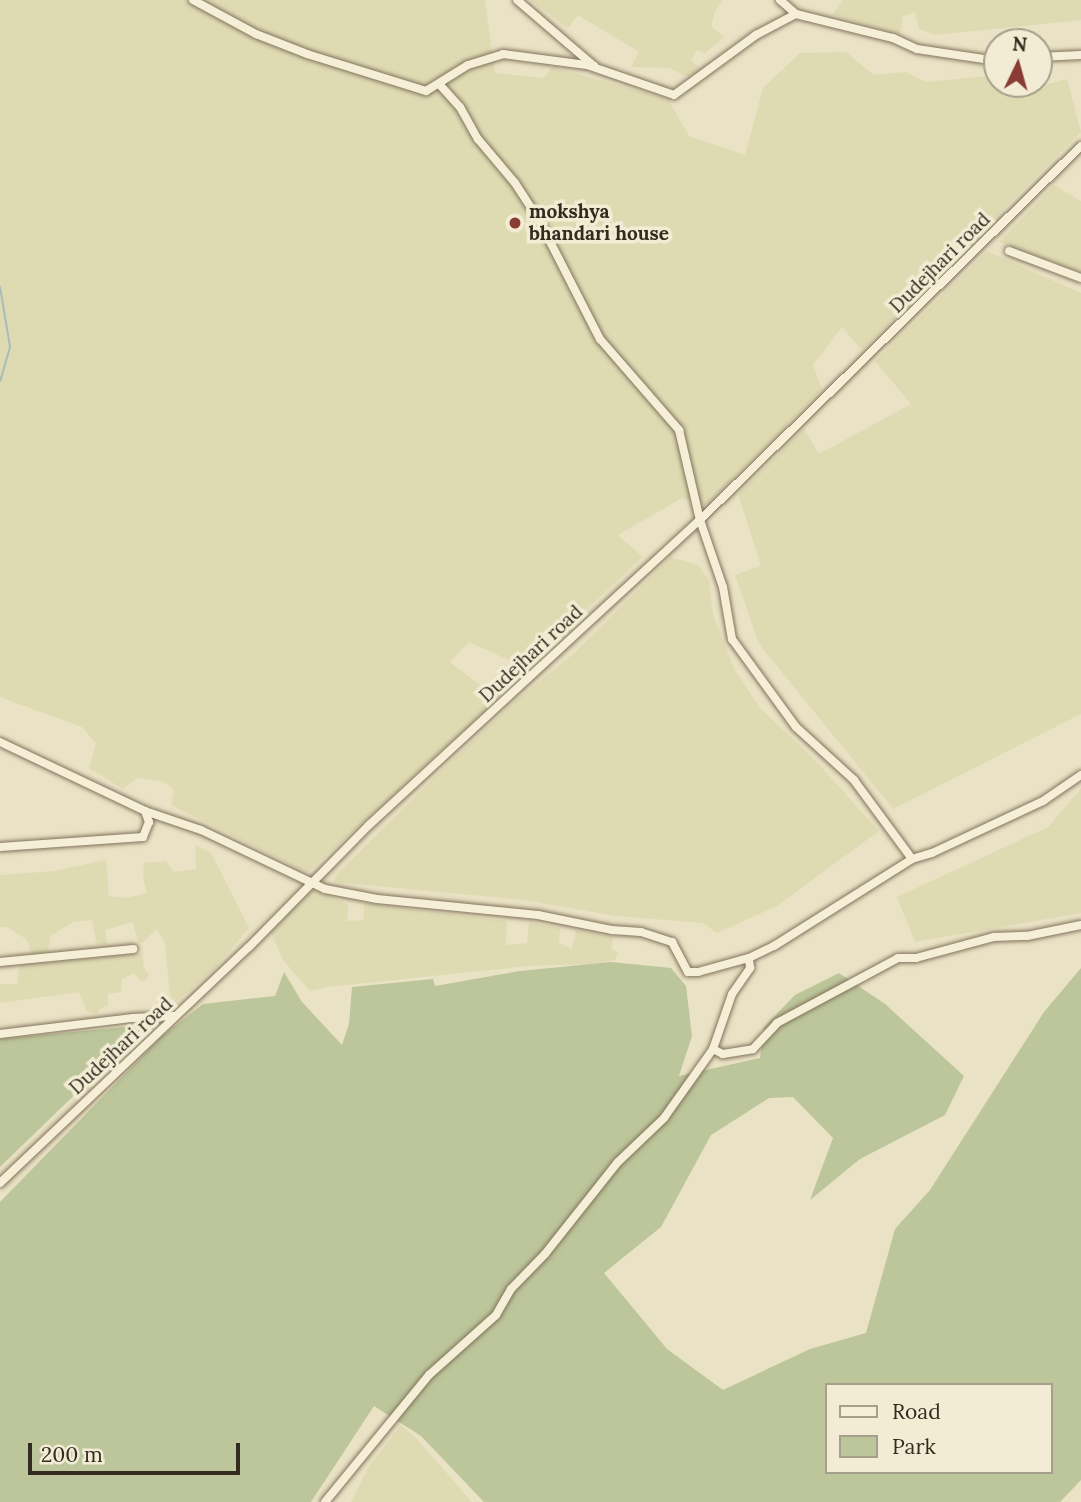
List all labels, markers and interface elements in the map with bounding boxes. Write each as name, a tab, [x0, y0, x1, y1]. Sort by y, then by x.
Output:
north arrow	[983, 28, 1053, 98]
text: N	[1011, 31, 1028, 57]
place label: mokshya bhandari house	[529, 201, 669, 245]
street label: Dudejhari road	[885, 208, 995, 318]
marker: mokshya bhandari house	[507, 215, 523, 231]
street label: Dudejhari road	[475, 601, 587, 707]
street label: Dudejhari road	[65, 993, 177, 1099]
legend	[825, 1383, 1053, 1474]
text: Road	[892, 1398, 941, 1425]
scale bar	[32, 1428, 243, 1472]
text: Park	[892, 1433, 936, 1460]
text: 200 m	[41, 1441, 103, 1468]

